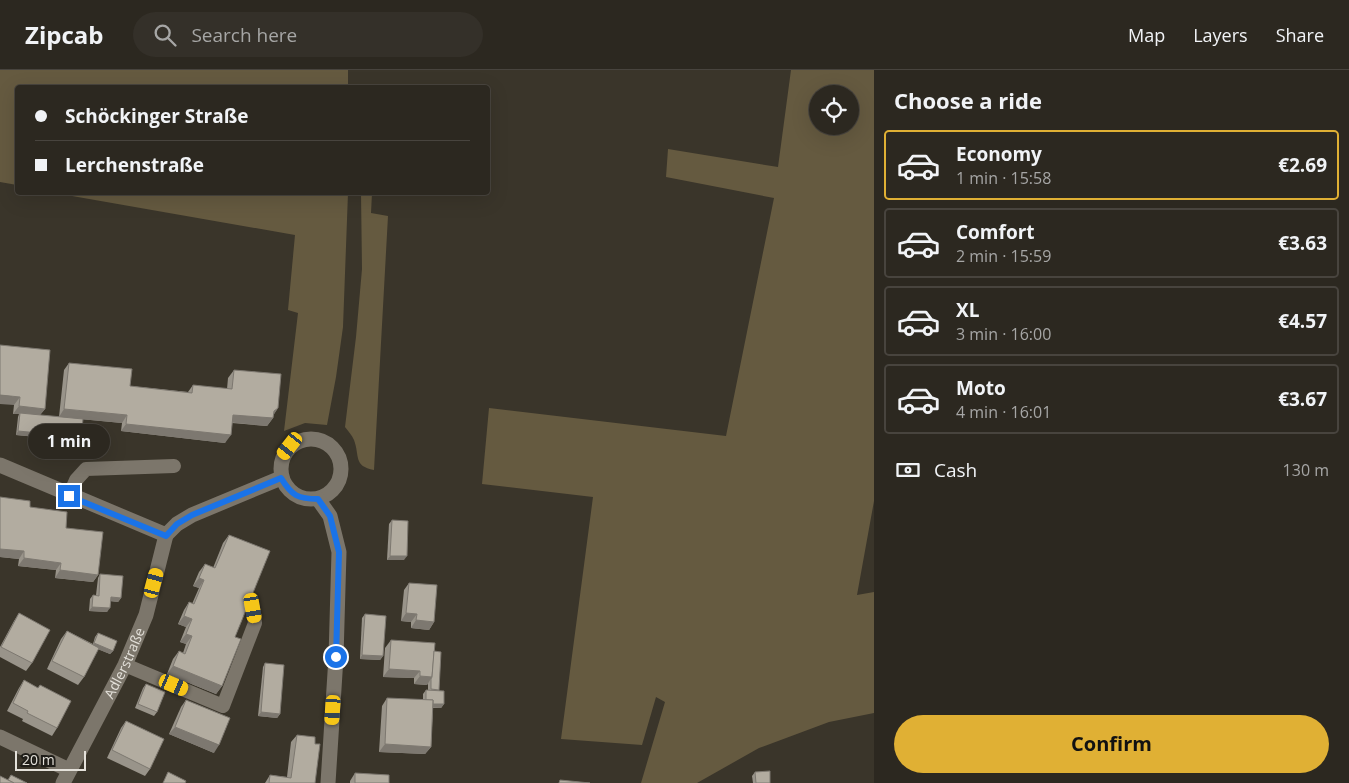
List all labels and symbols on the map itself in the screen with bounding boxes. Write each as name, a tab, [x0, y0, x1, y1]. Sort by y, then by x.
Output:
callout: 1 min	[28, 424, 110, 458]
car	[274, 430, 305, 462]
route end	[58, 485, 80, 507]
car	[142, 567, 165, 599]
car	[243, 592, 262, 624]
street label: Adlerstraße	[99, 624, 149, 701]
route start	[325, 646, 347, 668]
car	[157, 672, 190, 698]
car	[324, 695, 341, 725]
scale bar	[15, 748, 86, 771]

